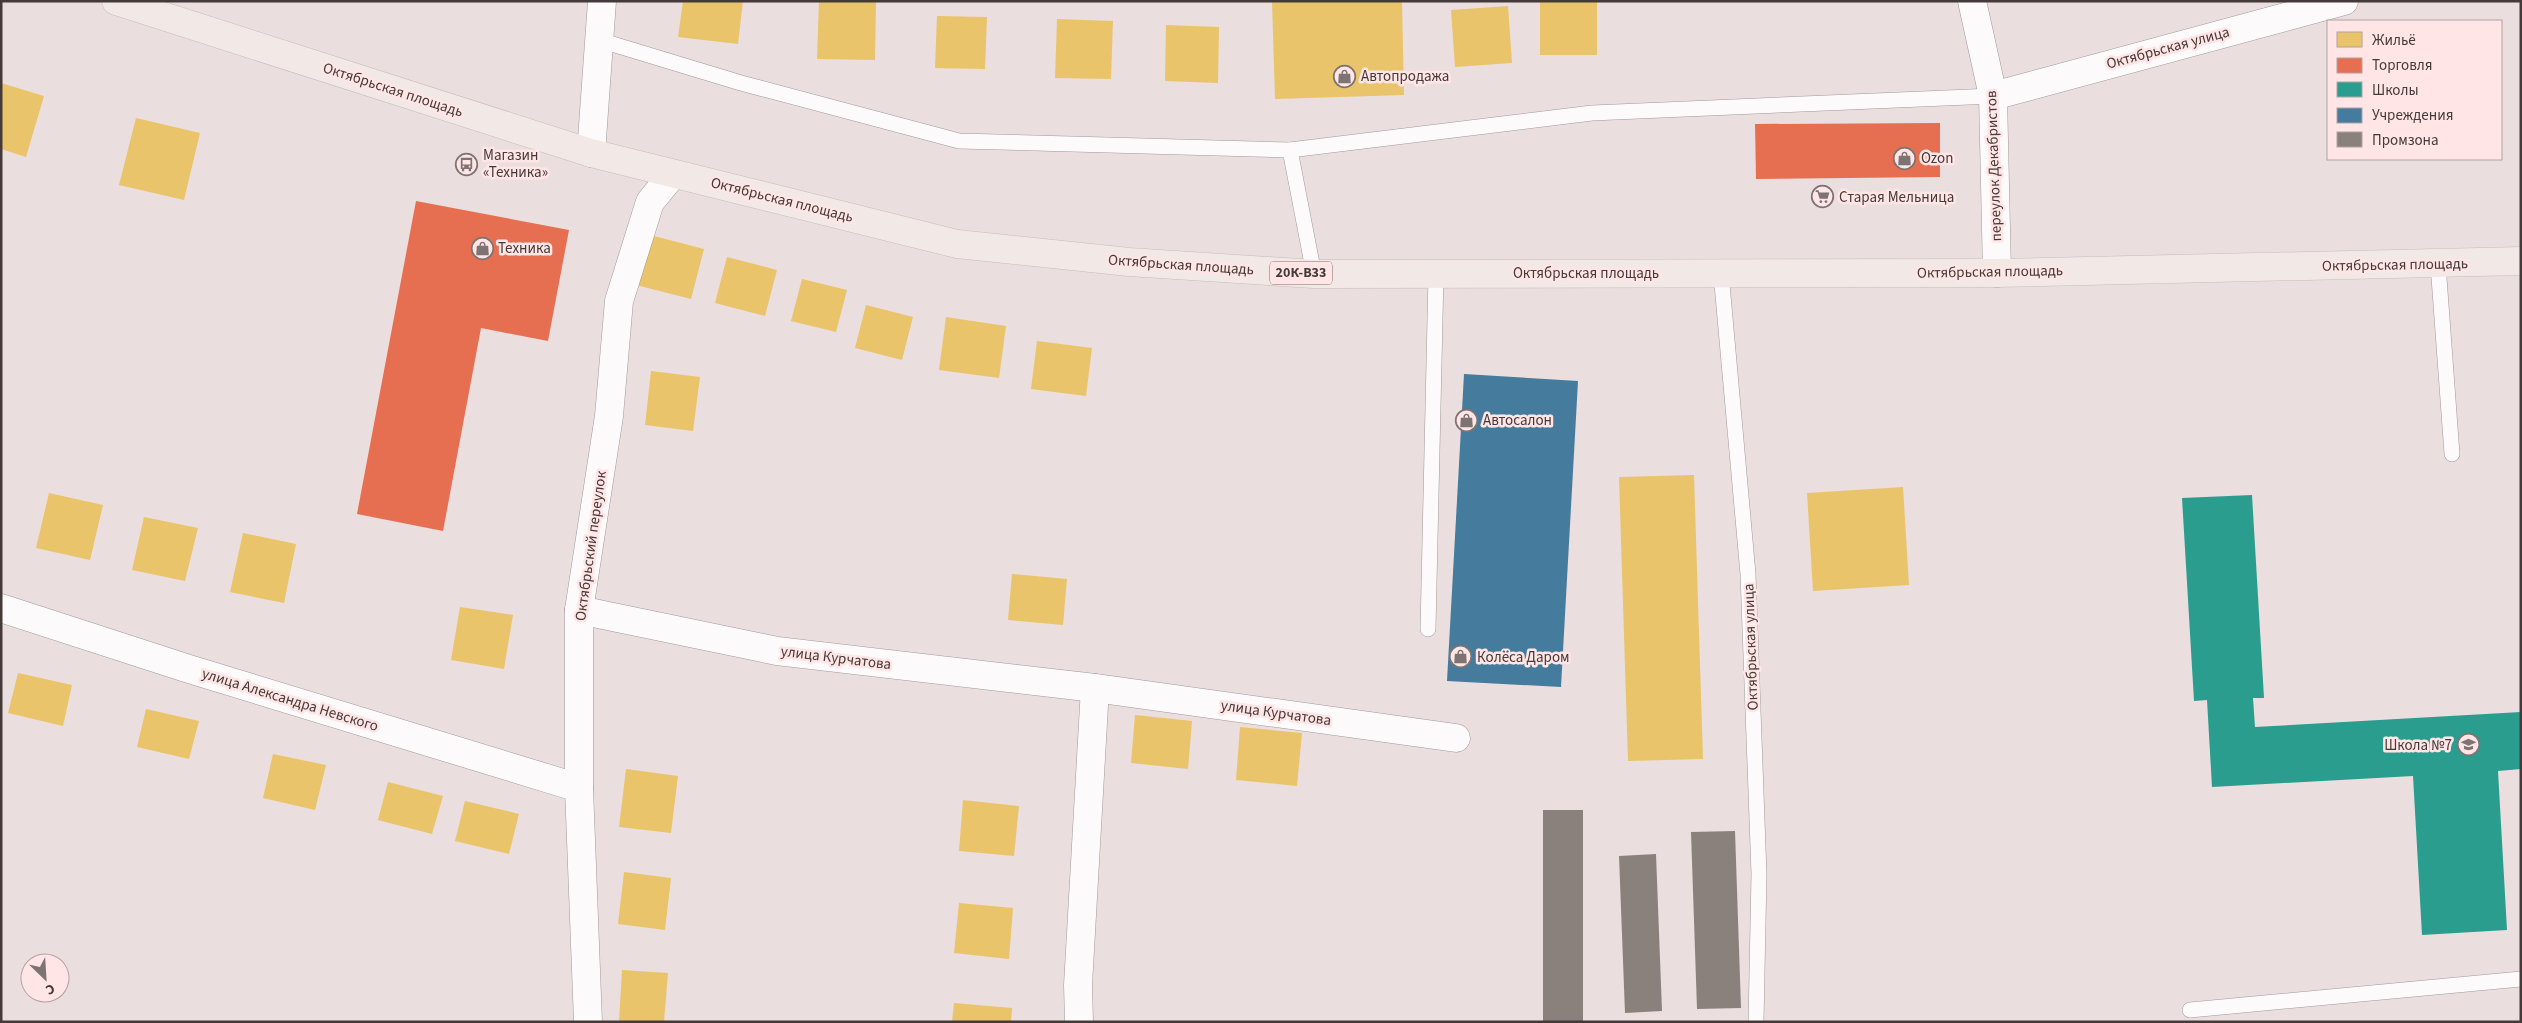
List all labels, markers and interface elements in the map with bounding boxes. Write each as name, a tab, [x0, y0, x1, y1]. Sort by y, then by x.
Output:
legend	[2327, 20, 2502, 160]
street label: Октябрьская улица	[2104, 21, 2232, 75]
text: Жильё	[2372, 30, 2416, 51]
text: Торговля	[2372, 55, 2432, 76]
street label: Октябрьская площадь	[320, 57, 466, 123]
shop icon: Автопродажа	[1333, 64, 1357, 88]
place label: Автопродажа	[1361, 66, 1449, 87]
text: Школы	[2372, 80, 2419, 101]
street label: переулок Декабристов	[1981, 90, 2007, 242]
text: Учреждения	[2372, 105, 2453, 126]
text: Промзона	[2372, 130, 2439, 151]
place label: Магазин «Техника»	[483, 145, 548, 183]
shop icon: Ozon	[1893, 146, 1917, 170]
place label: Ozon	[1921, 148, 1953, 169]
bus stop icon: Магазин «Техника»	[455, 152, 479, 176]
street label: Октябрьская площадь	[709, 172, 855, 228]
supermarket icon: Старая Мельница	[1811, 185, 1835, 209]
place label: Старая Мельница	[1839, 187, 1954, 208]
shop icon: Техника	[470, 236, 494, 260]
place label: Техника	[498, 238, 551, 259]
street label: Октябрьская площадь	[1107, 249, 1255, 281]
street label: Октябрьская площадь	[2322, 253, 2468, 277]
street label: Октябрьская площадь	[1917, 260, 2063, 284]
road number: 20К-В33	[1270, 262, 1332, 284]
street label: Октябрьская площадь	[1513, 263, 1659, 284]
shop icon: Автосалон	[1455, 408, 1479, 432]
place label: Автосалон	[1483, 410, 1552, 431]
street label: Октябрьский переулок	[570, 469, 612, 622]
street label: Октябрьская улица	[1738, 583, 1764, 711]
street label: улица Курчатова	[780, 641, 892, 675]
shop icon: Колёса Даром	[1449, 645, 1473, 669]
place label: Колёса Даром	[1477, 647, 1570, 668]
street label: улица Александра Невского	[199, 663, 381, 737]
street label: улица Курчатова	[1220, 695, 1332, 731]
school or university icon: Школа №7	[2456, 733, 2480, 757]
place label: Школа №7	[2384, 735, 2452, 756]
north arrow	[20, 953, 70, 1003]
text: С	[42, 978, 58, 1000]

